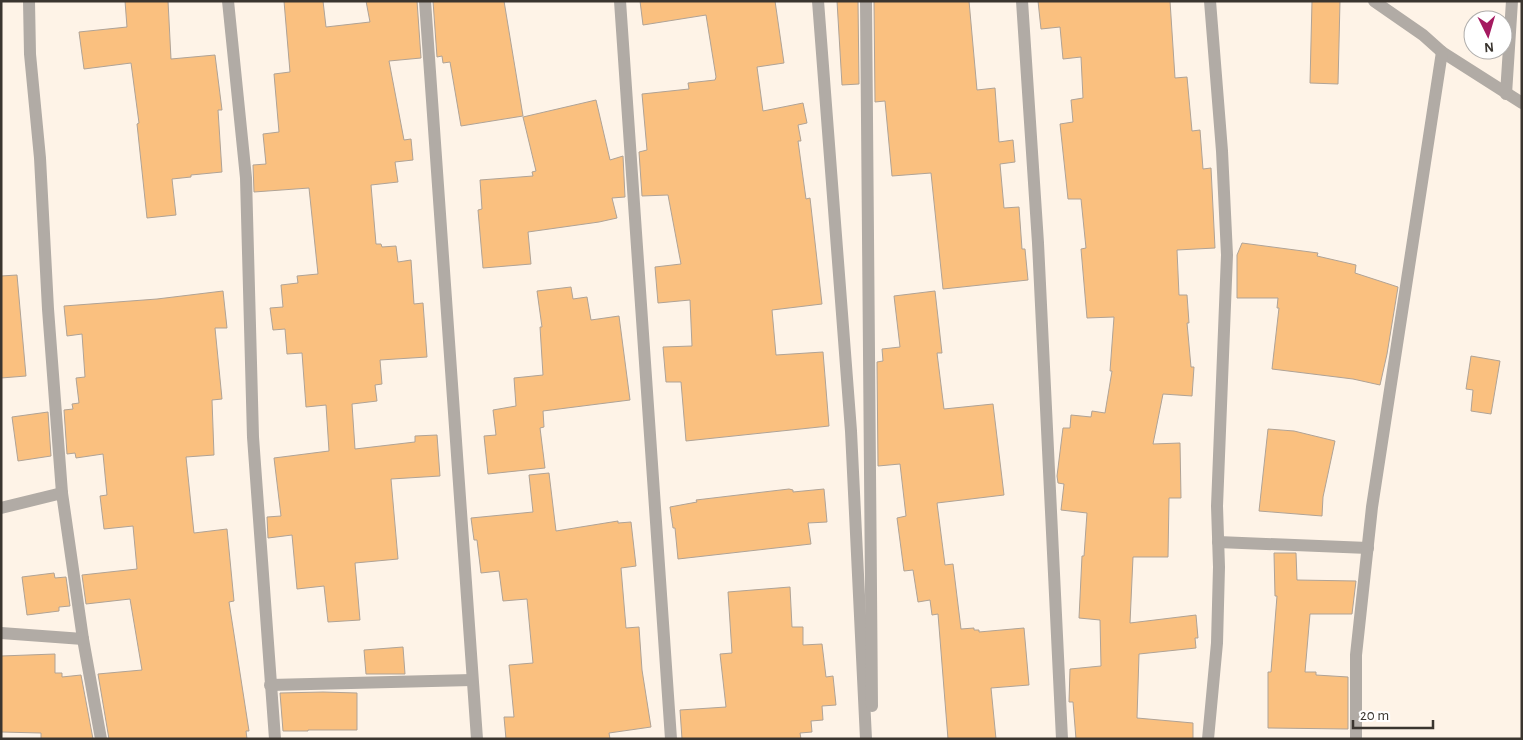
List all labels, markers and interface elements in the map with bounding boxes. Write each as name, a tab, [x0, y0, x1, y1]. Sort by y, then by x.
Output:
north arrow	[1463, 10, 1513, 60]
text: N	[1484, 40, 1495, 54]
scale bar	[1353, 698, 1433, 730]
text: 20 m	[1360, 708, 1389, 723]

